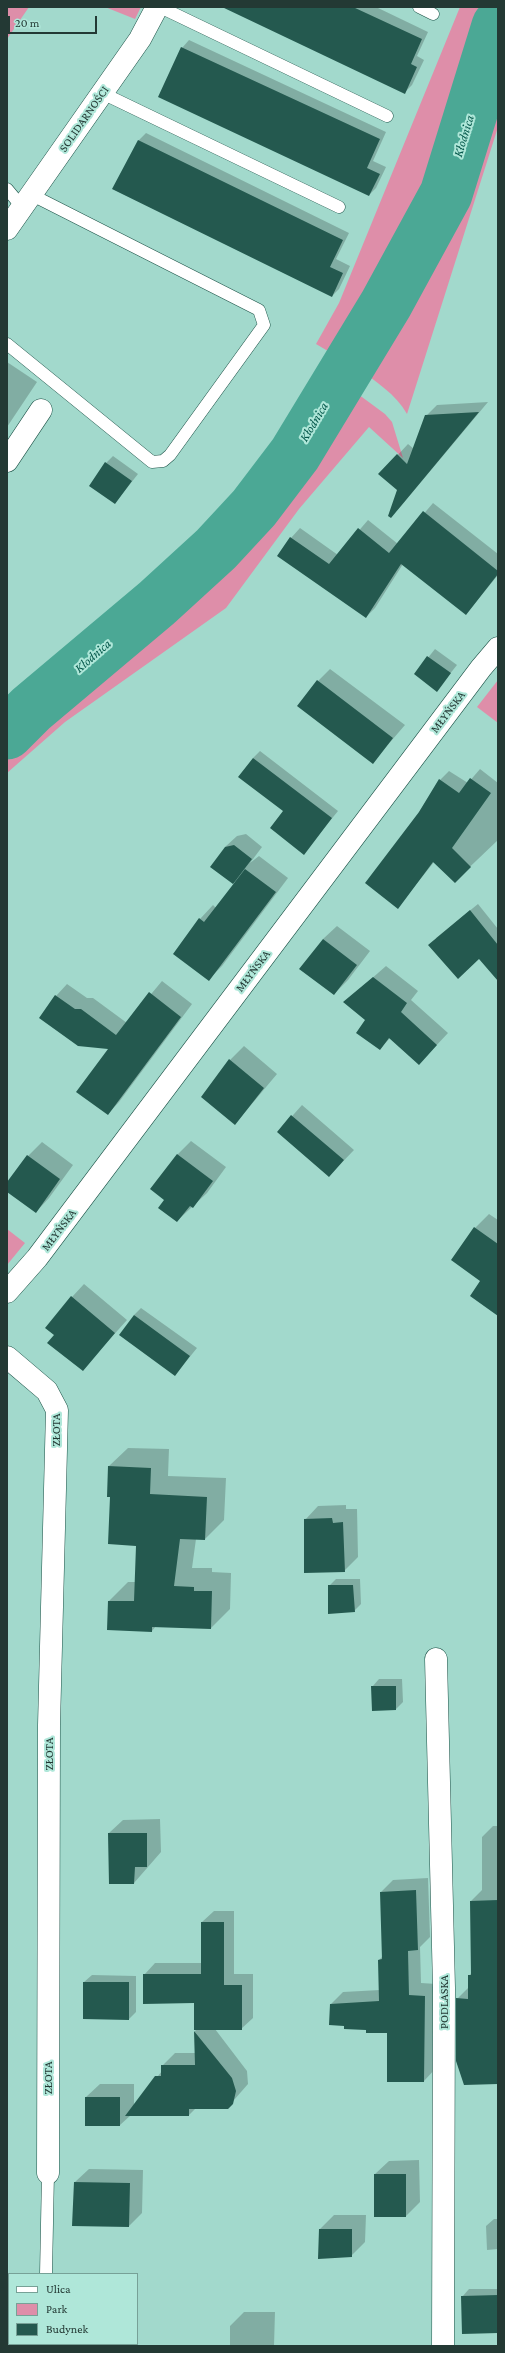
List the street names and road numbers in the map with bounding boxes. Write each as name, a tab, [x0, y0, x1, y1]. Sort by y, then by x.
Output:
street label: SOLIDARNOŚCI	[56, 83, 112, 155]
street label: MŁYŃSKA	[428, 688, 468, 736]
street label: MŁYŃSKA	[233, 947, 273, 995]
street label: MŁYŃSKA	[39, 1206, 79, 1254]
street label: ZŁOTA	[49, 1413, 63, 1447]
street label: ZŁOTA	[42, 1737, 56, 1771]
street label: PODLASKA	[437, 1975, 451, 2029]
street label: ZŁOTA	[41, 2061, 55, 2095]

